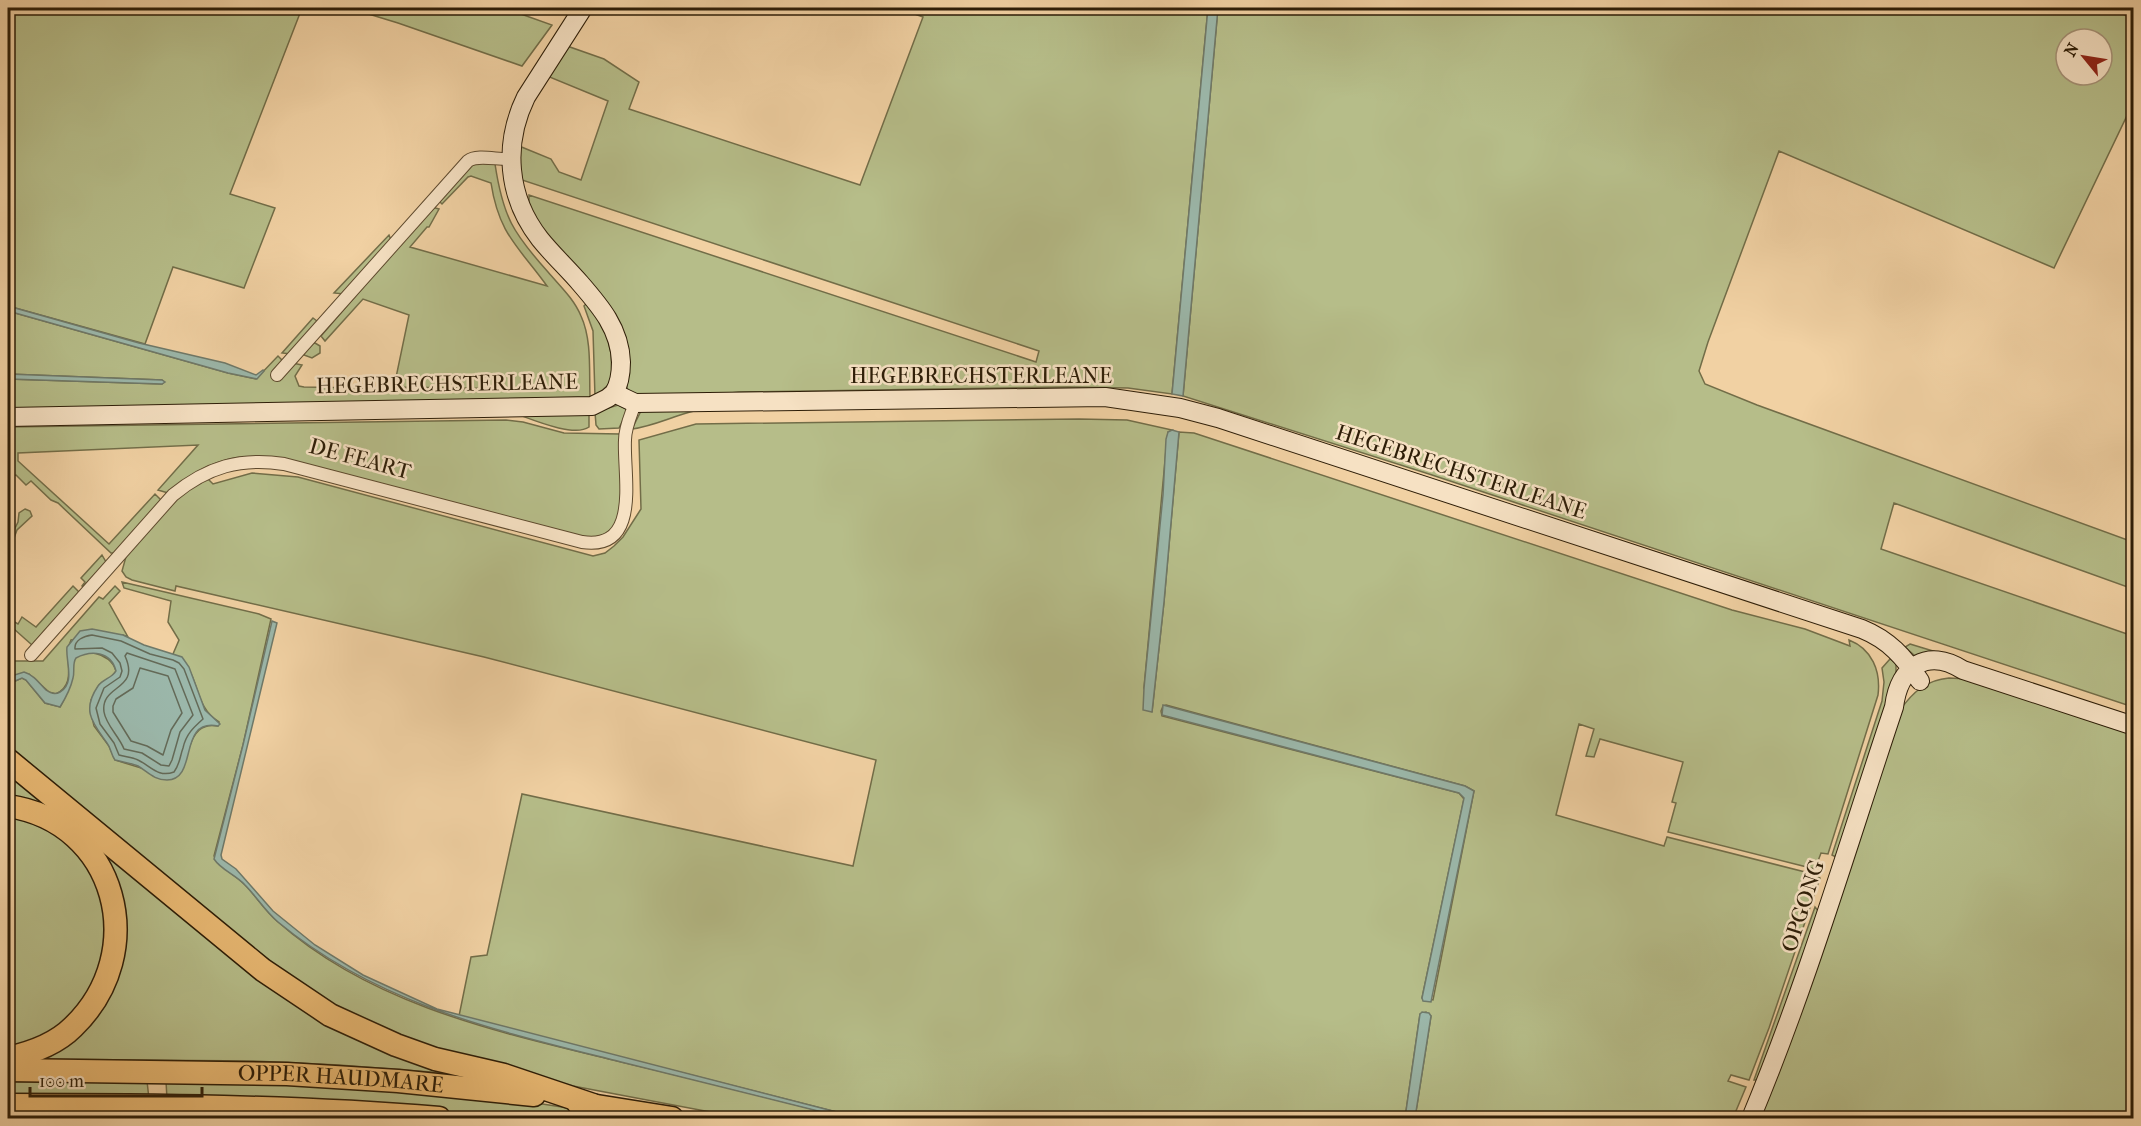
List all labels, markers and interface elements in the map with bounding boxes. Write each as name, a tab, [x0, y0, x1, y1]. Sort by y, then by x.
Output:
north arrow	[2054, 27, 2114, 87]
text: N	[2060, 39, 2083, 60]
street label: HEGEBRECHSTERLEANE	[850, 363, 1112, 389]
street label: HEGEBRECHSTERLEANE	[316, 369, 578, 399]
street label: HEGEBRECHSTERLEANE	[1332, 419, 1590, 525]
street label: DE FEART	[306, 433, 415, 485]
street label: OPGONG	[1776, 857, 1830, 955]
scale bar	[30, 1060, 202, 1098]
street label: OPPER HAUDMARE	[238, 1060, 445, 1099]
text: 100 m	[39, 1071, 84, 1092]

